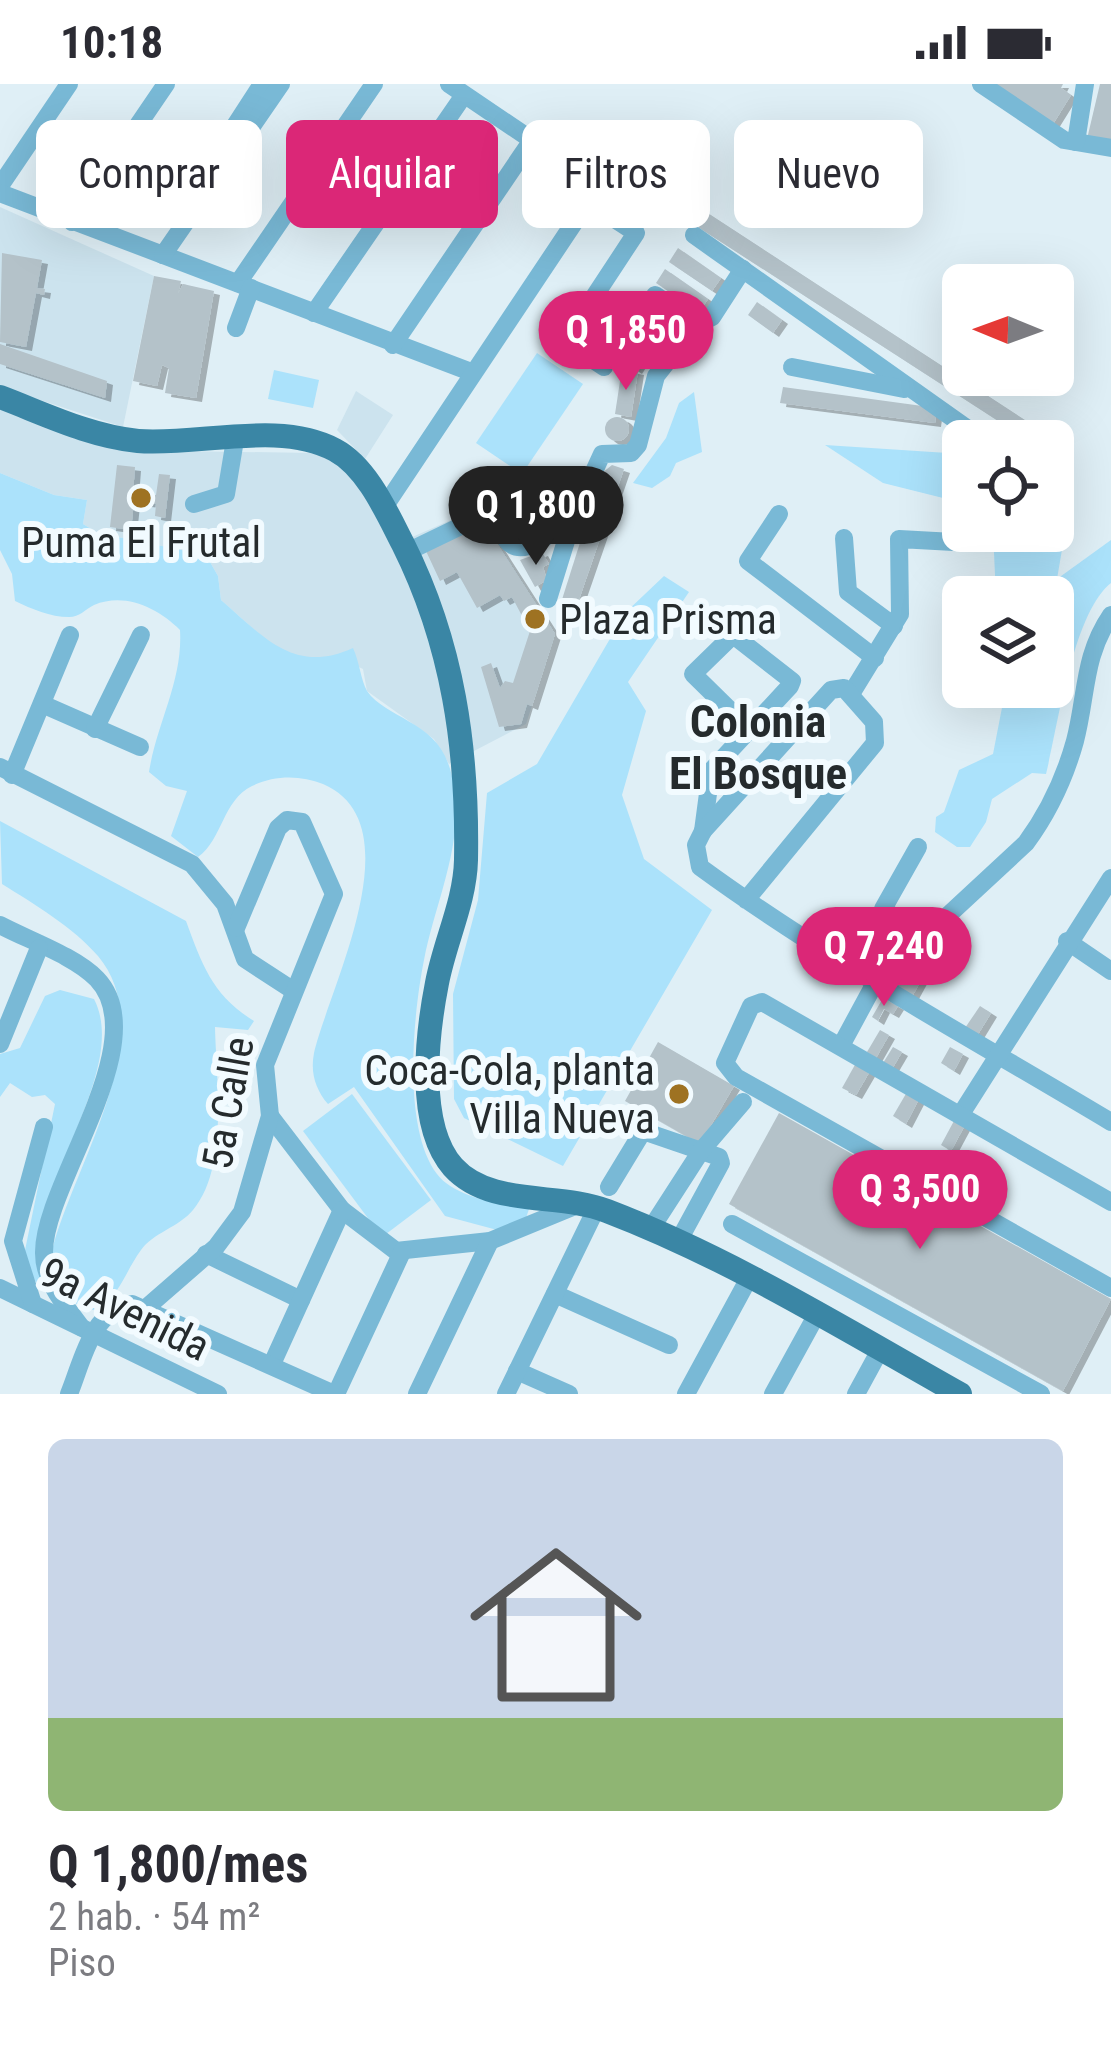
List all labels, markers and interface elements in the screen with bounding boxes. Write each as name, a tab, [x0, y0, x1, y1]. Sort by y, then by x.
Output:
text: 10:18	[60, 16, 163, 69]
chip: Comprar	[36, 120, 262, 228]
chip: Alquilar	[286, 120, 498, 228]
chip: Filtros	[522, 120, 710, 228]
chip: Nuevo	[734, 120, 923, 228]
north arrow	[942, 264, 1074, 396]
map controls	[942, 264, 1074, 708]
pin: Q 1,850	[515, 291, 737, 393]
text: Q 1,850	[566, 307, 686, 353]
button: locate	[942, 420, 1074, 552]
pin: Q 1,800	[425, 466, 647, 568]
text: Q 1,800	[476, 482, 596, 528]
marker: Puma El Frutal	[128, 485, 154, 511]
place label: Puma El Frutal	[21, 518, 261, 567]
button: layers	[942, 576, 1074, 708]
place label: Plaza Prisma	[559, 595, 777, 644]
marker: Plaza Prisma	[522, 606, 548, 632]
district label: Colonia El Bosque	[669, 695, 847, 800]
pin: Q 7,240	[773, 907, 995, 1009]
text: Q 7,240	[824, 923, 944, 969]
street label: 5a Calle	[192, 1033, 264, 1173]
place label: Coca-Cola, planta Villa Nueva	[364, 1046, 655, 1143]
marker: Coca-Cola, planta Villa Nueva	[666, 1081, 692, 1107]
pin: Q 3,500	[809, 1150, 1031, 1252]
text: Q 3,500	[860, 1166, 980, 1212]
street label: 9a Avenida	[32, 1247, 218, 1371]
icon: home	[448, 1517, 664, 1733]
text: Q 1,800/mes	[48, 1835, 308, 1894]
text: 2 hab. · 54 m²	[48, 1894, 260, 1940]
text: Piso	[48, 1940, 116, 1986]

